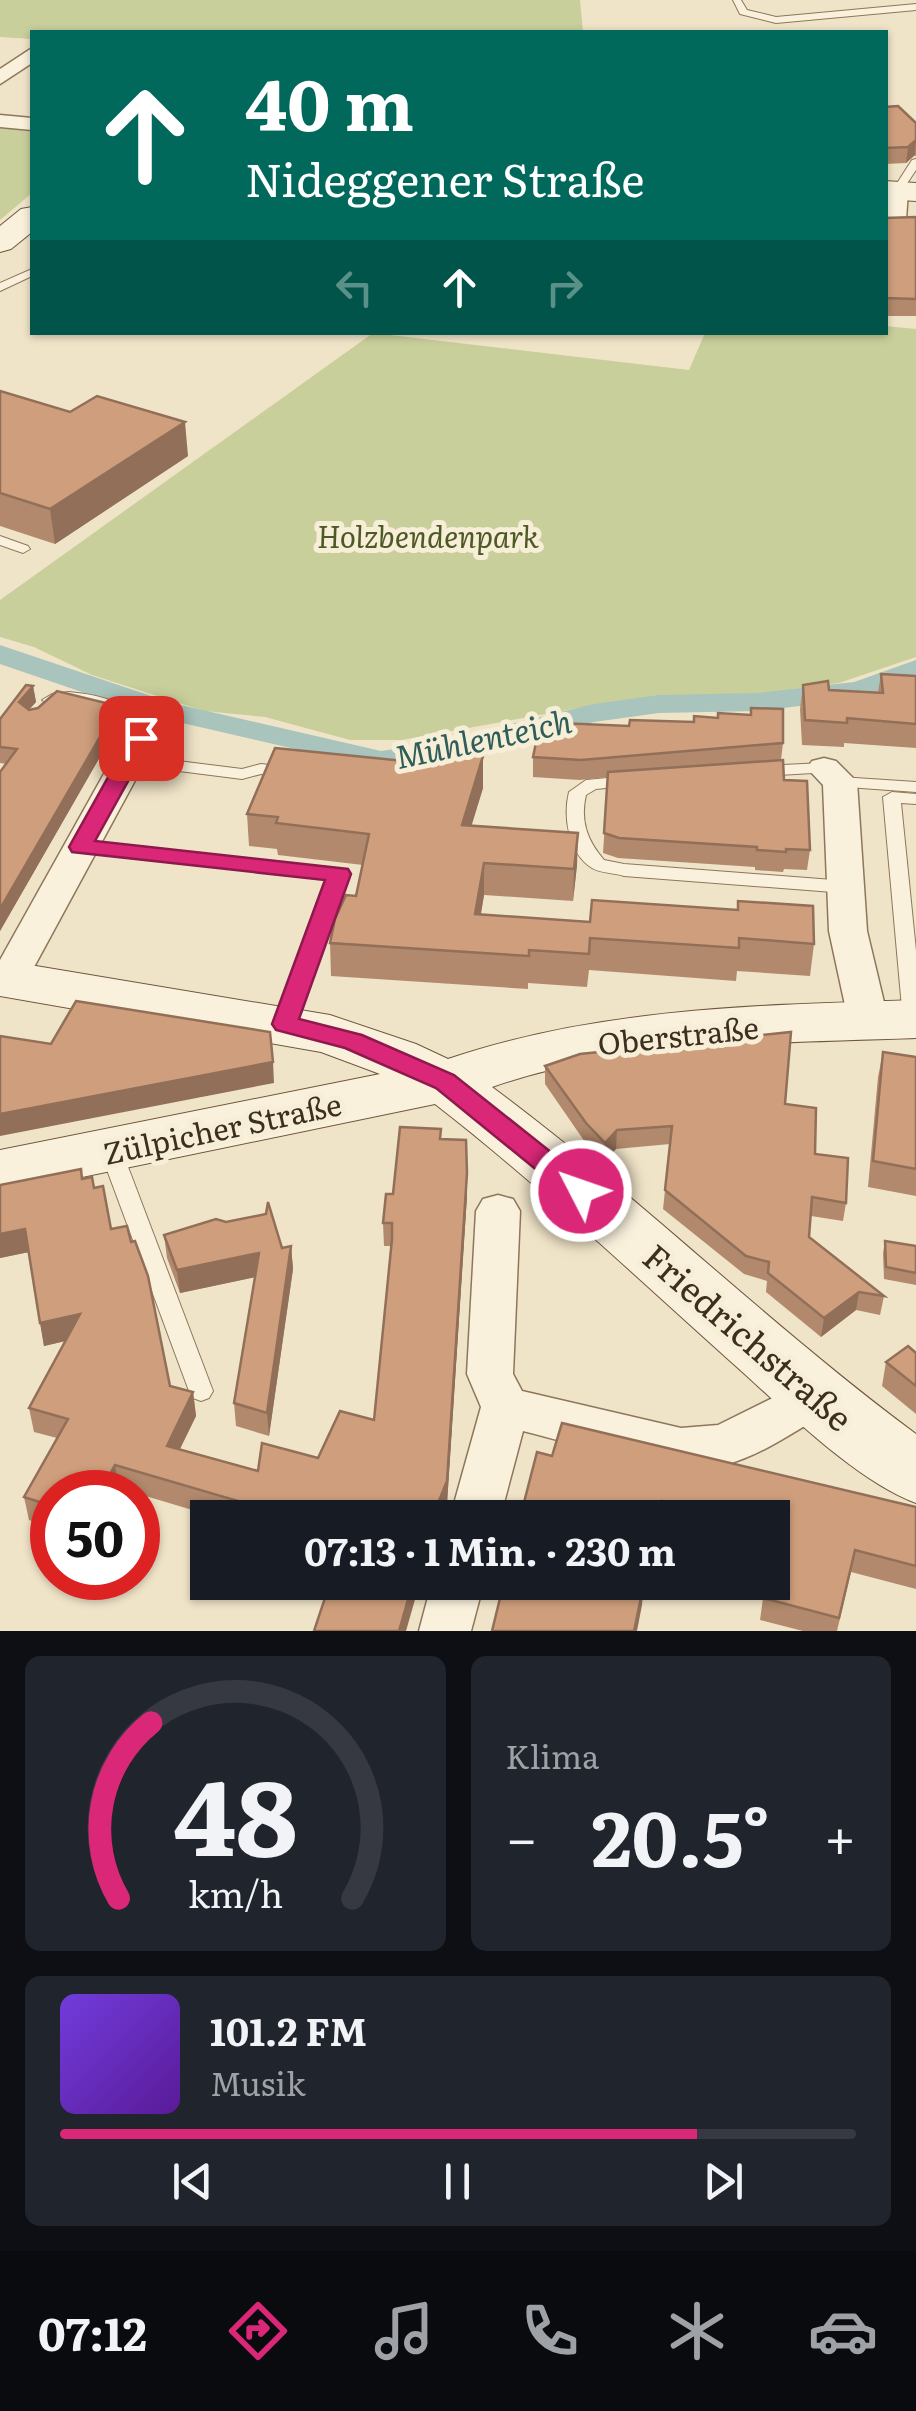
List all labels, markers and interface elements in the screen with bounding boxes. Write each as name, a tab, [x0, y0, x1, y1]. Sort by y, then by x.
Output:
text: 40 m	[245, 49, 414, 153]
icon: ahead	[80, 70, 210, 200]
text: Nideggener Straße	[245, 144, 645, 211]
icon: left	[327, 260, 382, 315]
icon: ahead	[432, 260, 487, 315]
icon: right	[537, 260, 592, 315]
park label: Holzbendenpark	[317, 513, 539, 557]
water label: Mühlenteich	[390, 695, 576, 779]
pin	[99, 696, 184, 781]
icon: arrive	[114, 711, 169, 766]
street label: Oberstraße	[595, 1004, 761, 1064]
street label: Zülpicher Straße	[99, 1080, 345, 1174]
position arrow	[529, 1139, 633, 1243]
street label: Friedrichstraße	[633, 1230, 865, 1442]
speed limit sign: 50	[30, 1470, 160, 1600]
text: 07:13 · 1 Min. · 230 m	[304, 1521, 676, 1578]
text: Klima	[506, 1731, 599, 1779]
text: 48	[173, 1733, 297, 1888]
text: 20.5°	[592, 1779, 770, 1890]
text: −	[506, 1794, 538, 1876]
text: +	[824, 1794, 856, 1876]
text: km/h	[188, 1866, 283, 1919]
text: 101.2 FM	[210, 2001, 367, 2058]
text: Musik	[210, 2058, 305, 2106]
icon: previous	[165, 2154, 220, 2209]
icon: pause	[430, 2154, 485, 2209]
icon: next	[696, 2154, 751, 2209]
icon: directions	[223, 2296, 293, 2366]
icon: music	[369, 2296, 439, 2366]
icon: phone	[515, 2296, 585, 2366]
icon: climate	[662, 2296, 732, 2366]
icon: car	[808, 2296, 878, 2366]
text: 07:12	[38, 2298, 147, 2365]

